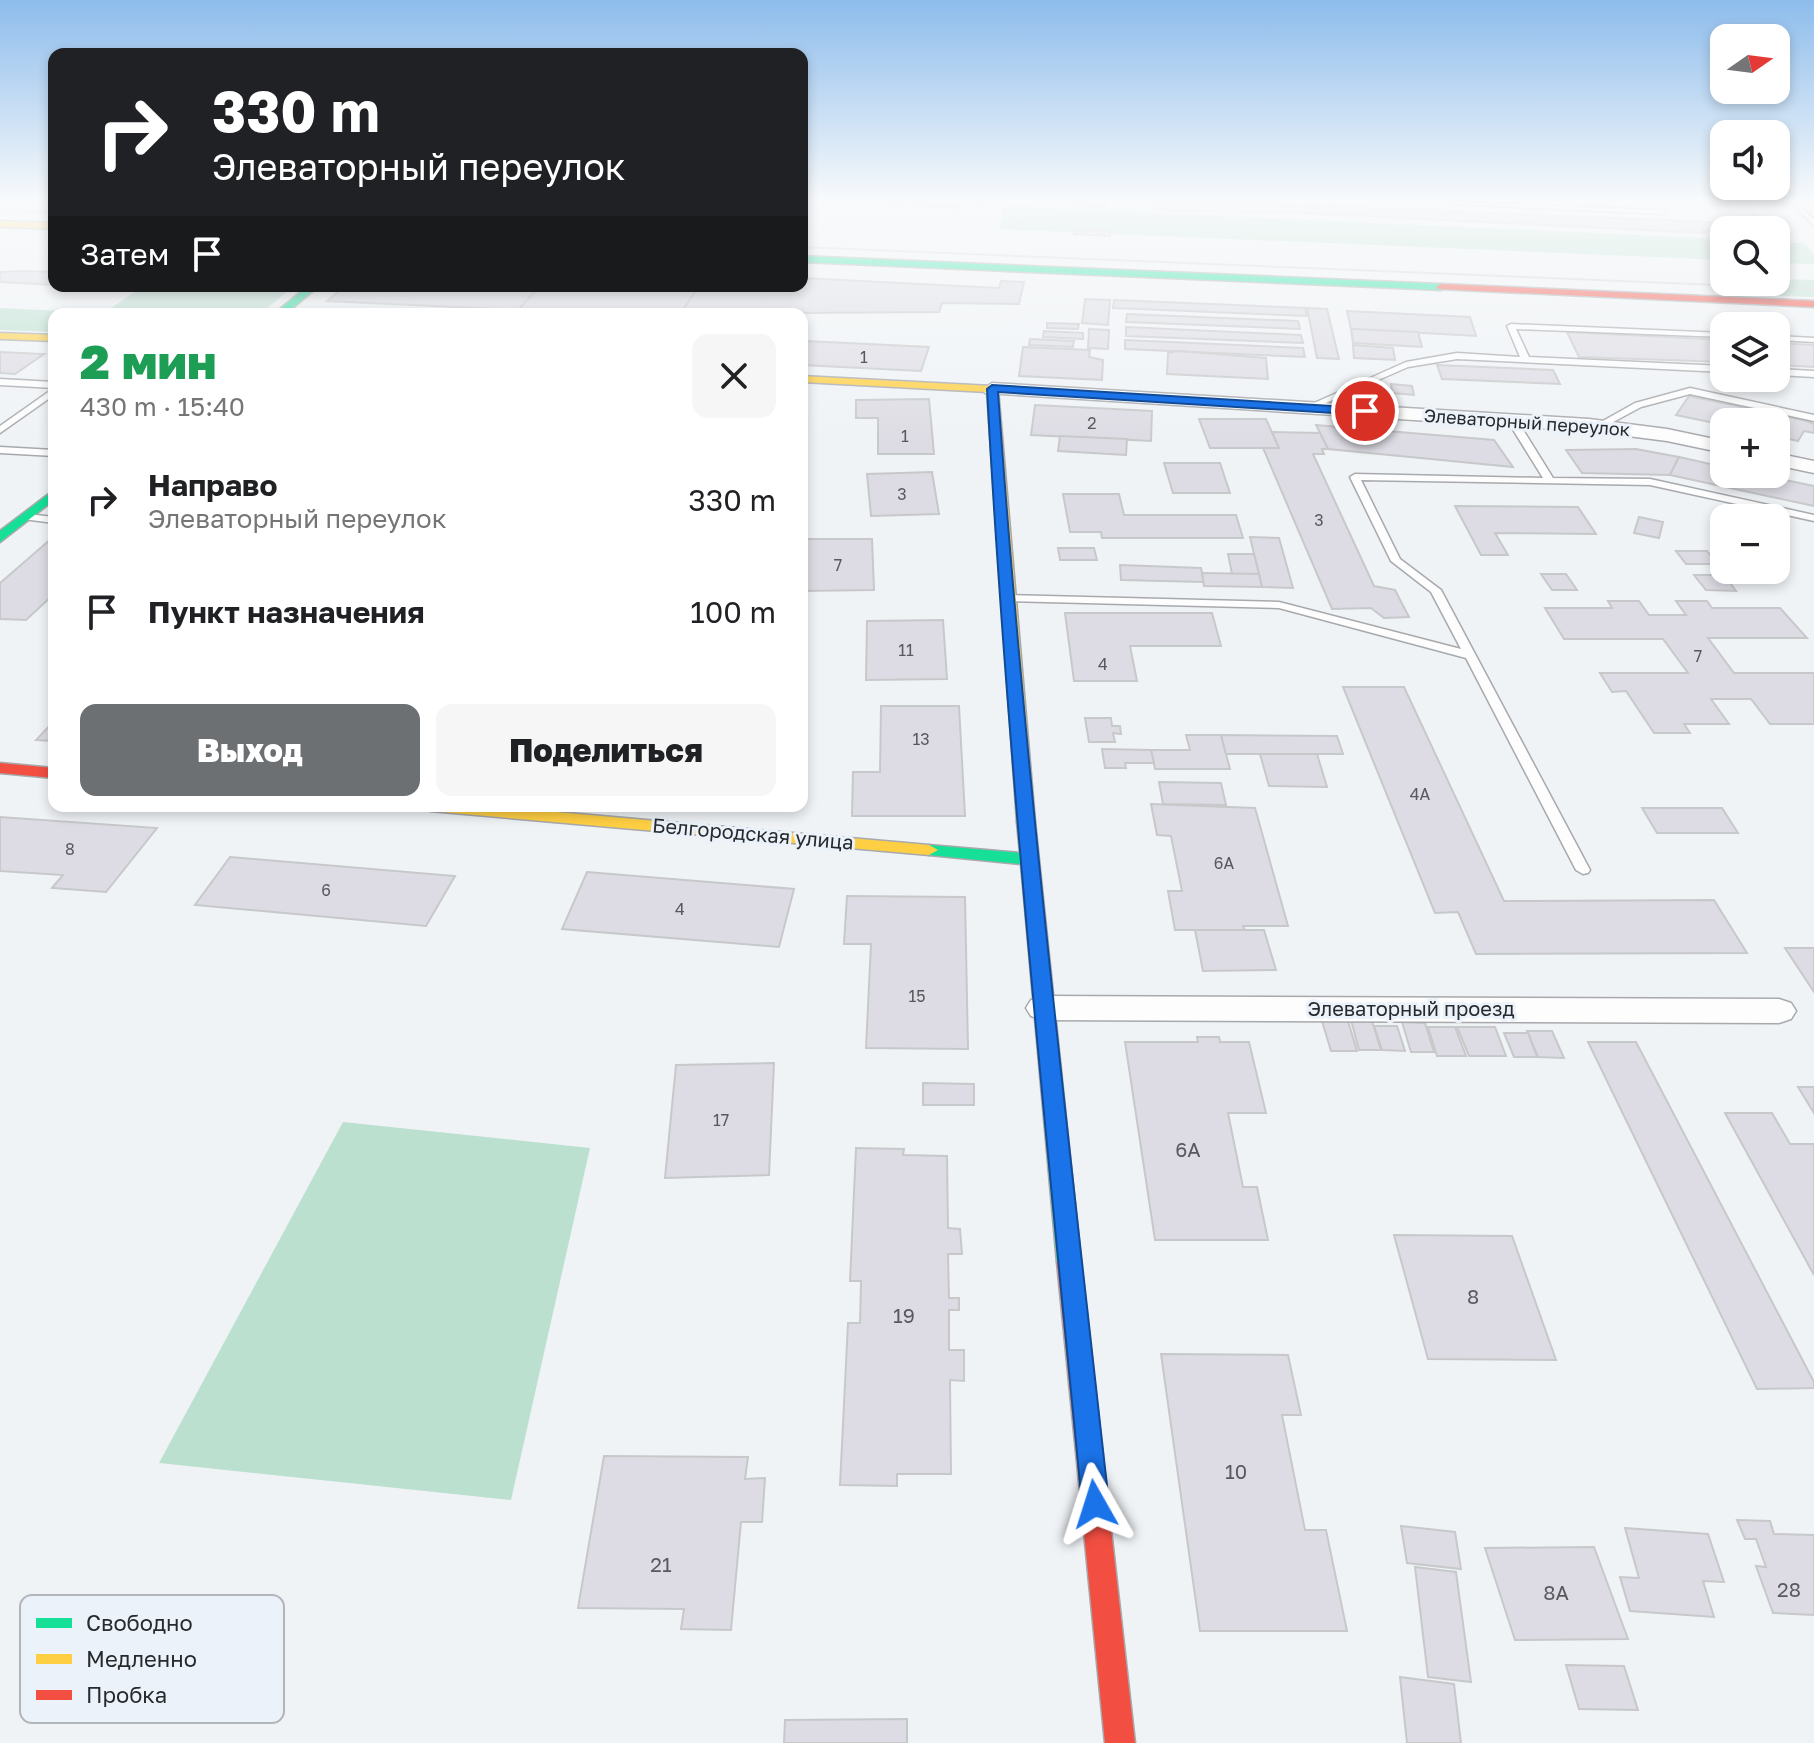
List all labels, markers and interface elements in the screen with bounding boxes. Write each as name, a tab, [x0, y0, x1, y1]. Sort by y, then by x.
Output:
north arrow	[1710, 24, 1790, 104]
map controls	[1710, 24, 1790, 584]
text: 330 m	[212, 77, 380, 144]
icon: right	[80, 80, 184, 184]
button: sound	[1710, 120, 1790, 200]
text: Элеваторный переулок	[212, 145, 625, 188]
button: search	[1710, 216, 1790, 296]
icon: arrive	[185, 232, 229, 276]
text: Затем	[80, 236, 169, 272]
button: layers	[1710, 312, 1790, 392]
text: 2 мин	[80, 332, 217, 390]
button: close	[692, 334, 776, 418]
house number: 1	[860, 347, 868, 367]
pin	[1331, 377, 1399, 445]
icon: arrive	[1343, 389, 1387, 433]
text: 430 m · 15:40	[80, 391, 245, 422]
street label: Элеваторный переулок	[1423, 404, 1631, 440]
button: +	[1710, 408, 1790, 488]
house number: 2	[1087, 413, 1097, 433]
house number: 1	[901, 426, 909, 446]
text: Направо	[148, 467, 277, 503]
icon: right	[80, 478, 124, 522]
text: 330 m	[688, 482, 776, 518]
house number: 3	[897, 484, 907, 504]
text: Элеваторный переулок	[148, 503, 447, 534]
button: −	[1710, 504, 1790, 584]
house number: 3	[1314, 510, 1324, 530]
house number: 7	[834, 555, 842, 575]
icon: arrive	[80, 590, 124, 634]
text: Пункт назначения	[148, 594, 425, 630]
text: 100 m	[690, 594, 776, 630]
house number: 11	[898, 640, 914, 660]
house number: 7	[1694, 646, 1702, 666]
house number: 4	[1098, 654, 1108, 674]
button: Выход	[80, 704, 420, 796]
button: Поделиться	[436, 704, 776, 796]
house number: 13	[912, 729, 930, 749]
house number: 4А	[1410, 784, 1431, 804]
street label: Белгородская улица	[651, 812, 855, 854]
house number: 8	[65, 839, 75, 859]
house number: 6А	[1214, 853, 1234, 873]
house number: 6	[321, 880, 331, 900]
house number: 4	[675, 899, 685, 919]
house number: 15	[908, 986, 926, 1006]
street label: Элеваторный проезд	[1307, 996, 1515, 1020]
house number: 17	[713, 1110, 729, 1130]
house number: 6А	[1175, 1137, 1201, 1161]
house number: 8	[1467, 1284, 1479, 1308]
house number: 19	[893, 1303, 915, 1327]
house number: 10	[1225, 1459, 1247, 1483]
position arrow	[1053, 1462, 1137, 1546]
house number: 21	[650, 1552, 672, 1576]
house number: 28	[1777, 1577, 1801, 1601]
house number: 8А	[1543, 1580, 1569, 1604]
legend	[20, 1595, 284, 1723]
text: Свободно	[86, 1609, 193, 1636]
text: Медленно	[86, 1645, 197, 1672]
text: Пробка	[86, 1681, 167, 1708]

